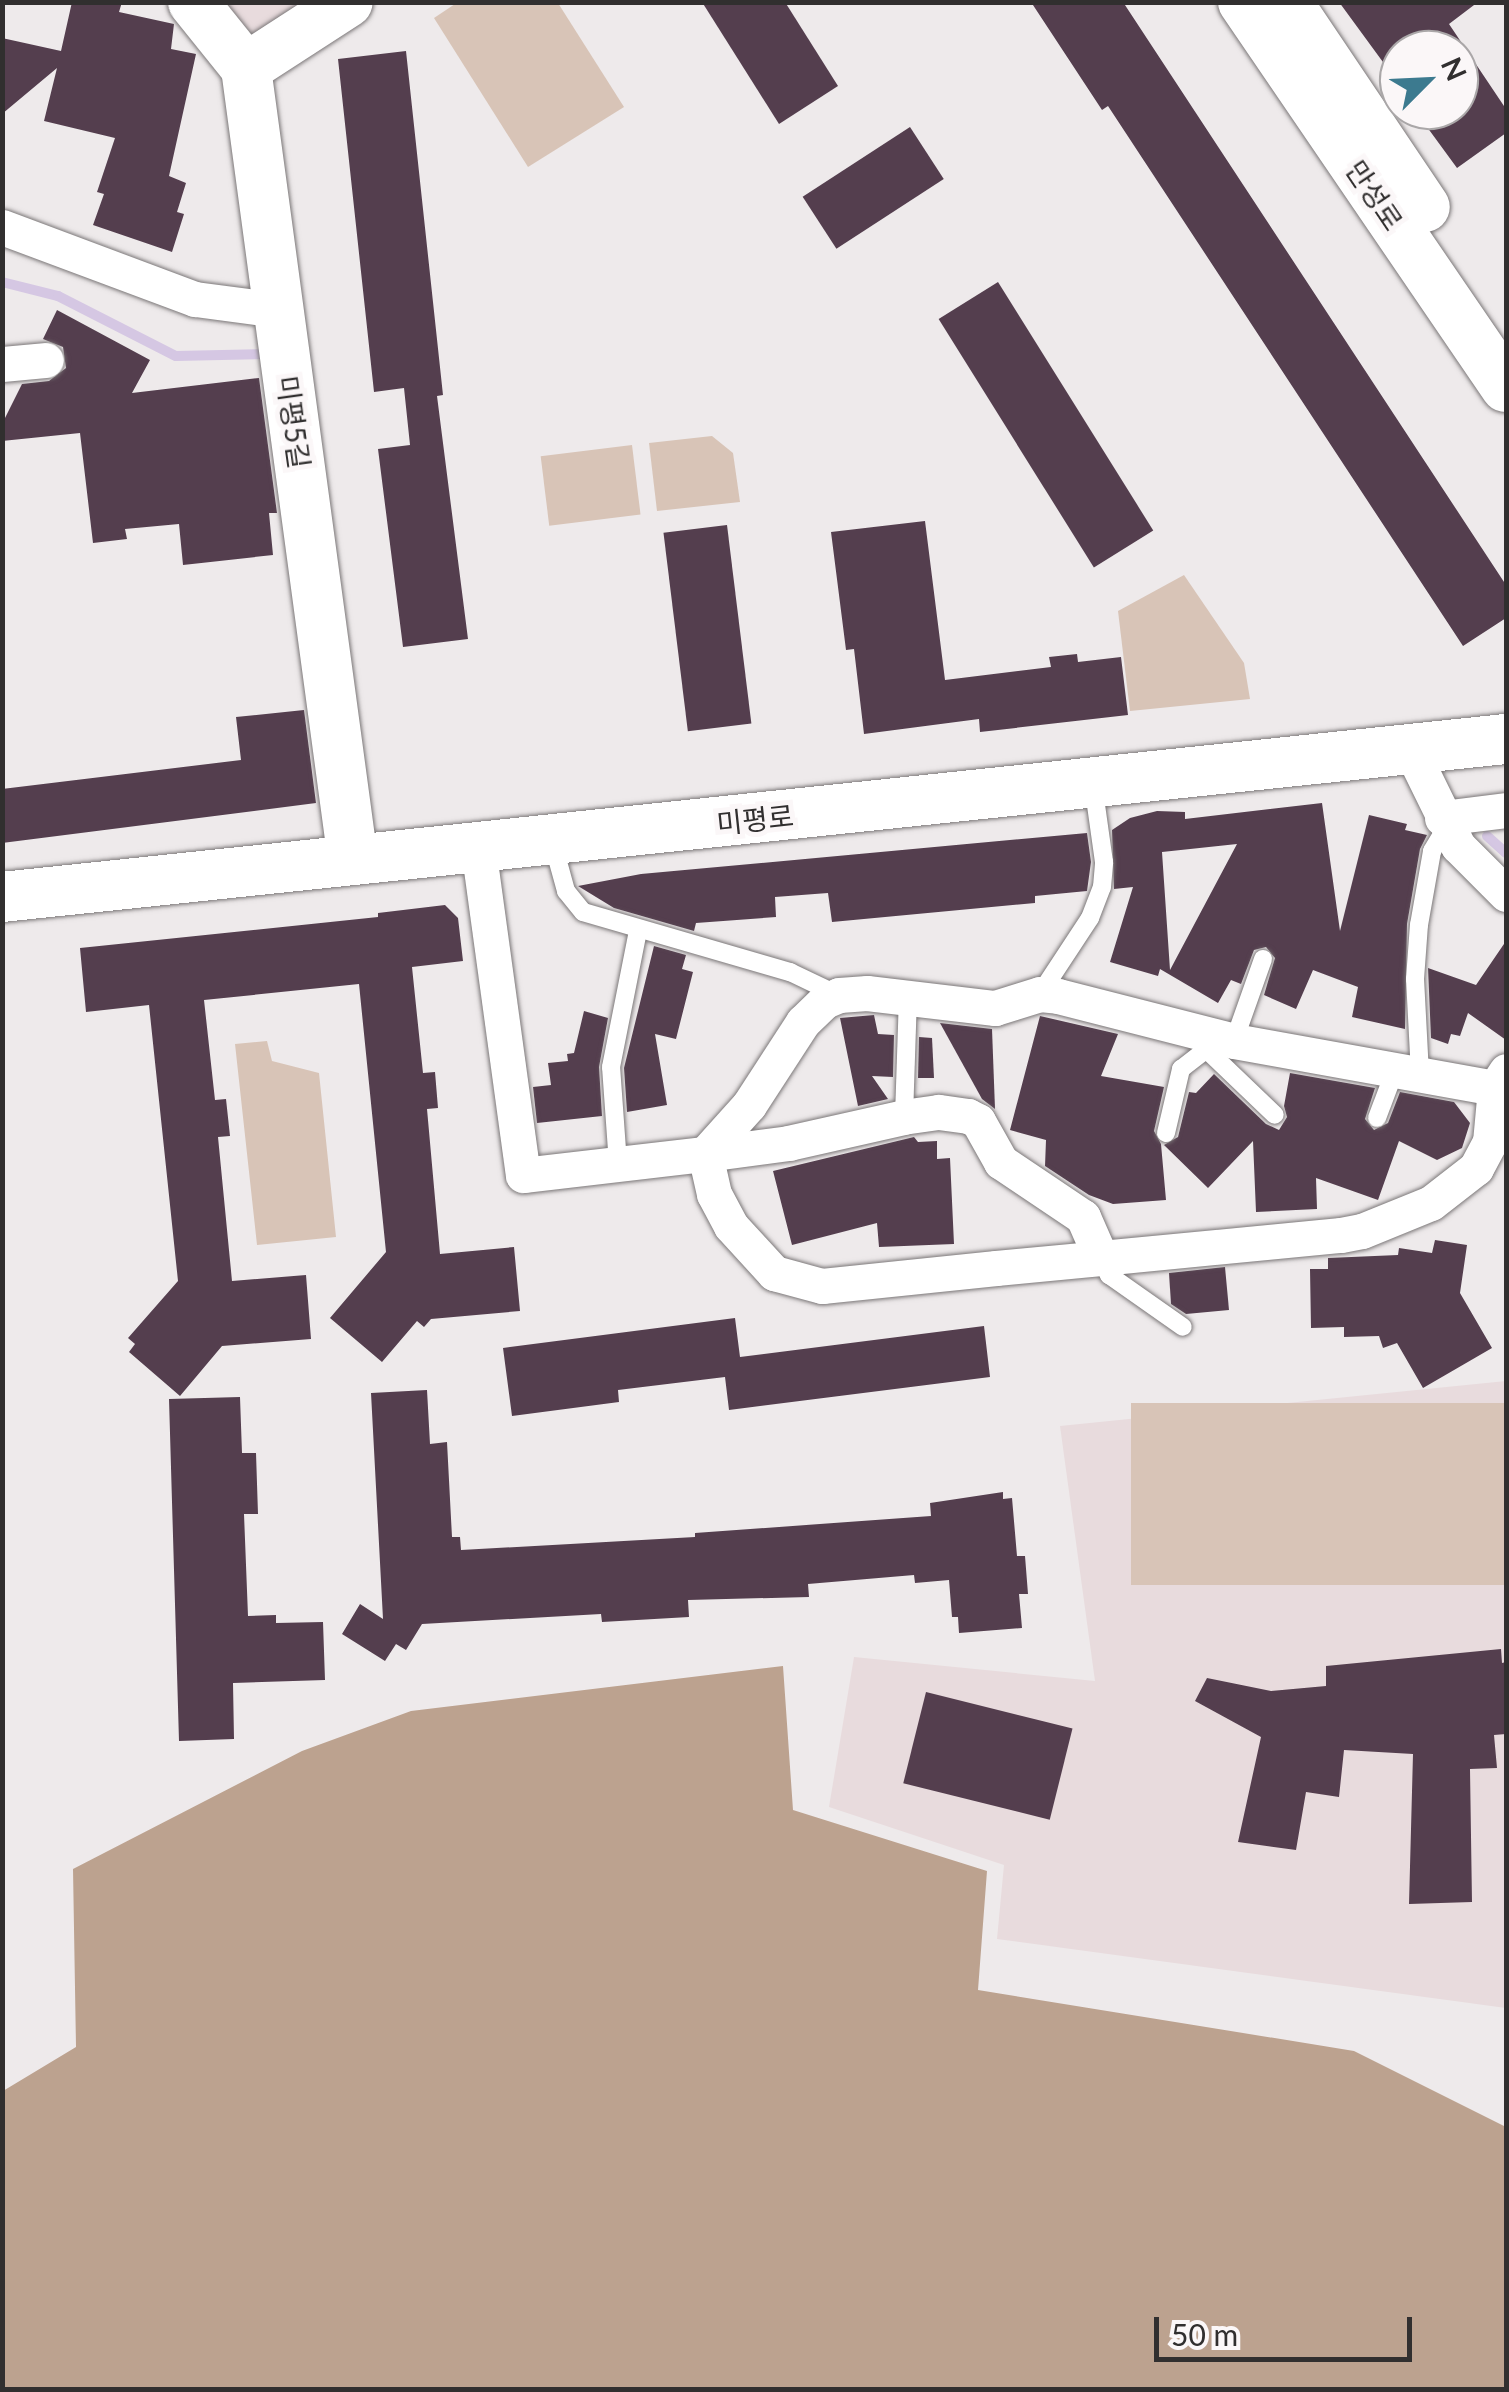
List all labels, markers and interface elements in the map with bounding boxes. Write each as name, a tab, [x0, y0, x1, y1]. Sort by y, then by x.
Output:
north arrow	[1379, 30, 1479, 130]
text: N	[1435, 52, 1474, 85]
street label: 만성로	[1339, 154, 1411, 236]
street label: 미평5길	[271, 373, 317, 471]
street label: 미평로	[715, 798, 795, 840]
scale bar	[1159, 2297, 1416, 2359]
text: 50 m	[1171, 2316, 1238, 2352]

